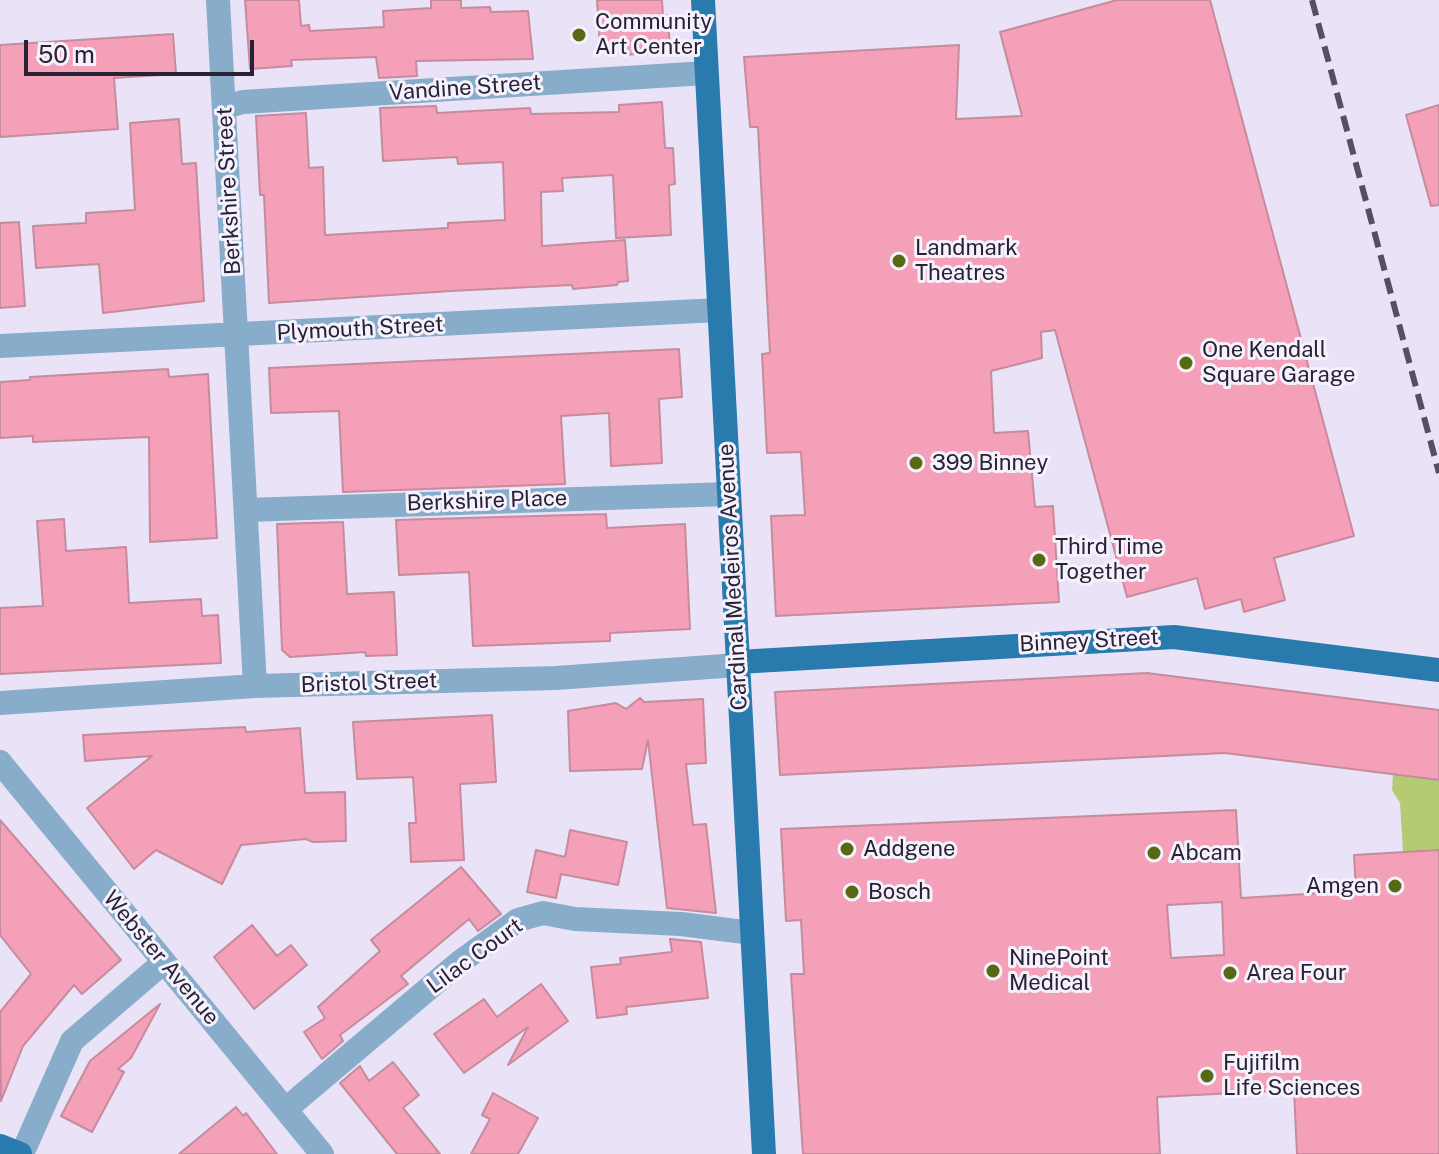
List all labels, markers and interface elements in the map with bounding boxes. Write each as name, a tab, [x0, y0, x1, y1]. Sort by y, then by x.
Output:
place label: Community Art Center	[595, 9, 712, 60]
scale bar	[28, 24, 258, 74]
marker: Community Art Center	[570, 26, 588, 44]
text: 50 m	[38, 40, 95, 68]
street label: Vandine Street	[388, 70, 542, 106]
street label: Berkshire Street	[211, 106, 247, 276]
place label: Landmark Theatres	[915, 235, 1018, 286]
marker: Landmark Theatres	[890, 252, 908, 270]
street label: Plymouth Street	[276, 311, 444, 347]
place label: One Kendall Square Garage	[1202, 337, 1355, 388]
marker: One Kendall Square Garage	[1177, 354, 1195, 372]
street label: Cardinal Medeiros Avenue	[713, 443, 753, 711]
place label: 399 Binney	[932, 450, 1048, 476]
marker: 399 Binney	[907, 454, 925, 472]
street label: Berkshire Place	[406, 485, 568, 517]
place label: Third Time Together	[1055, 534, 1163, 586]
marker: Third Time Together	[1030, 551, 1048, 569]
street label: Binney Street	[1019, 624, 1159, 658]
street label: Bristol Street	[300, 667, 438, 699]
place label: Addgene	[863, 836, 955, 862]
marker: Addgene	[838, 840, 856, 858]
place label: Abcam	[1170, 840, 1242, 866]
marker: Abcam	[1145, 844, 1163, 862]
place label: Amgen	[1306, 873, 1379, 899]
marker: Amgen	[1386, 877, 1404, 895]
place label: Bosch	[868, 879, 931, 905]
marker: Bosch	[843, 883, 861, 901]
street label: Webster Avenue	[97, 886, 225, 1030]
street label: Lilac Court	[422, 913, 528, 999]
place label: NinePoint Medical	[1009, 945, 1109, 996]
place label: Area Four	[1246, 960, 1347, 986]
marker: NinePoint Medical	[984, 962, 1002, 980]
marker: Area Four	[1221, 964, 1239, 982]
place label: Fujifilm Life Sciences	[1223, 1050, 1360, 1102]
marker: Fujifilm Life Sciences	[1198, 1067, 1216, 1085]

